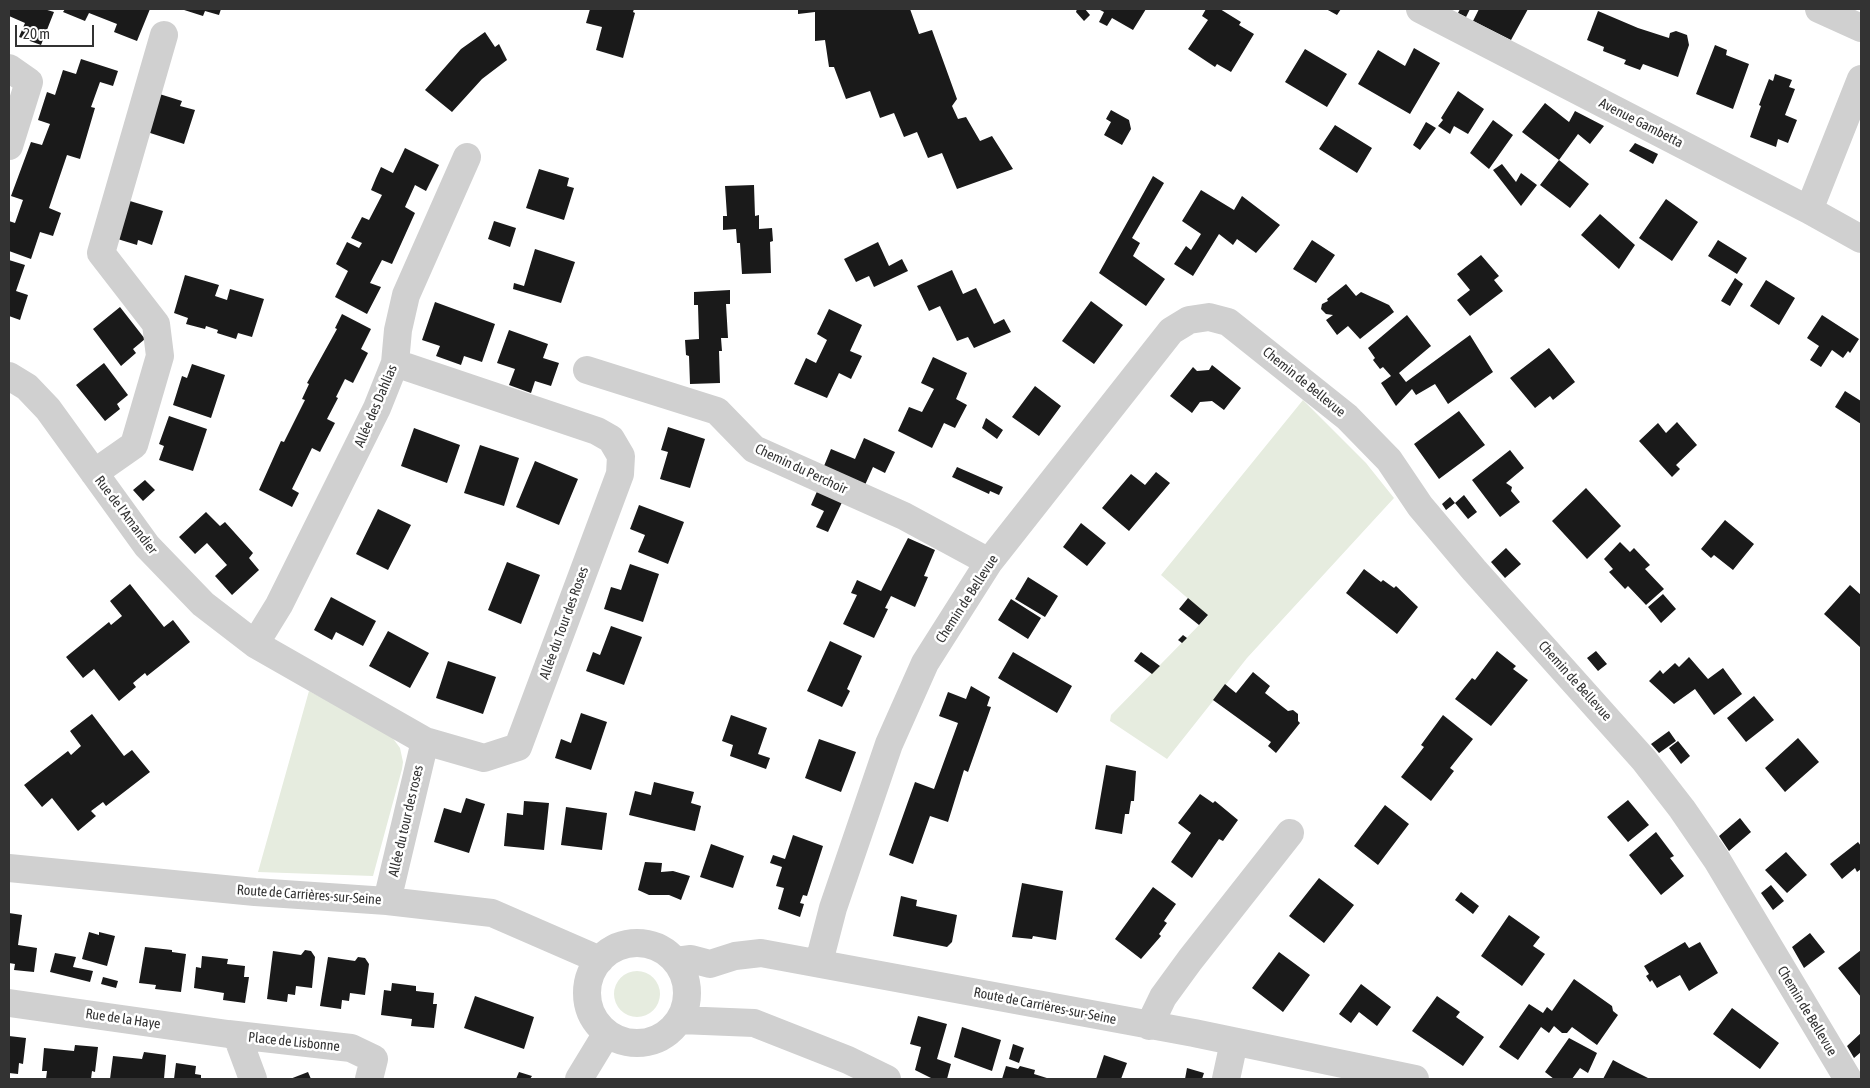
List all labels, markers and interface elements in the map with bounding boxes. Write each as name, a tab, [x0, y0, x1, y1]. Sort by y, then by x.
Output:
scale bar	[18, 15, 96, 47]
text: 20 m	[23, 25, 50, 42]
street label: Avenue Gambetta	[1596, 95, 1686, 151]
street label: Chemin de Bellevue	[1259, 343, 1349, 421]
street label: Allée des Dahlias	[351, 362, 401, 450]
street label: Chemin du Perchoir	[752, 440, 850, 498]
street label: Rue de l'Amandier	[91, 473, 161, 557]
street label: Chemin de Bellevue	[932, 552, 1002, 646]
street label: Allée du Tour des Roses	[536, 565, 592, 681]
street label: Chemin de Bellevue	[1535, 638, 1615, 724]
street label: Allée du tour des roses	[385, 764, 427, 878]
street label: Route de Carrières-sur-Seine	[236, 882, 382, 908]
street label: Chemin de Bellevue	[1774, 963, 1840, 1059]
street label: Route de Carrières-sur-Seine	[972, 984, 1118, 1028]
street label: Rue de la Haye	[84, 1005, 162, 1033]
street label: Place de Lisbonne	[247, 1029, 341, 1055]

